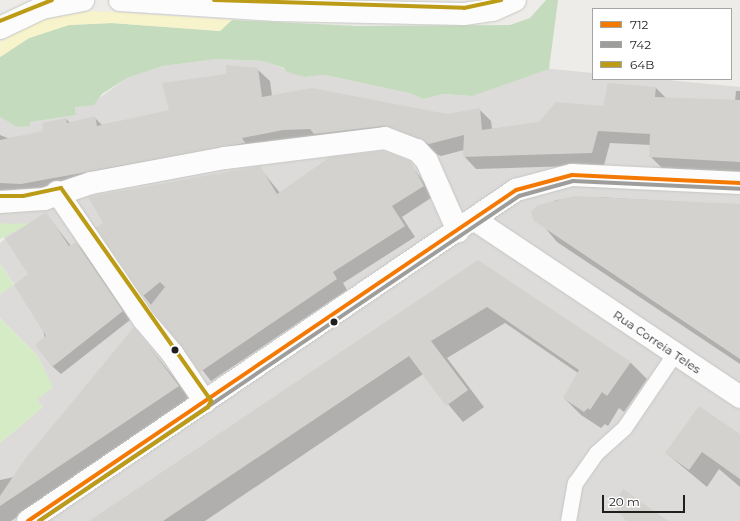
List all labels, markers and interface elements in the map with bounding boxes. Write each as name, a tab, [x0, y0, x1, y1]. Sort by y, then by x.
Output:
legend	[592, 8, 732, 80]
text: 712	[630, 17, 648, 32]
text: 742	[630, 37, 651, 52]
text: 64B	[630, 57, 654, 72]
street label: Rua Correia Teles	[610, 307, 704, 377]
unlabelled marker	[329, 317, 339, 327]
unlabelled marker	[170, 345, 180, 355]
scale bar	[604, 487, 687, 513]
text: 20 m	[609, 494, 640, 509]

